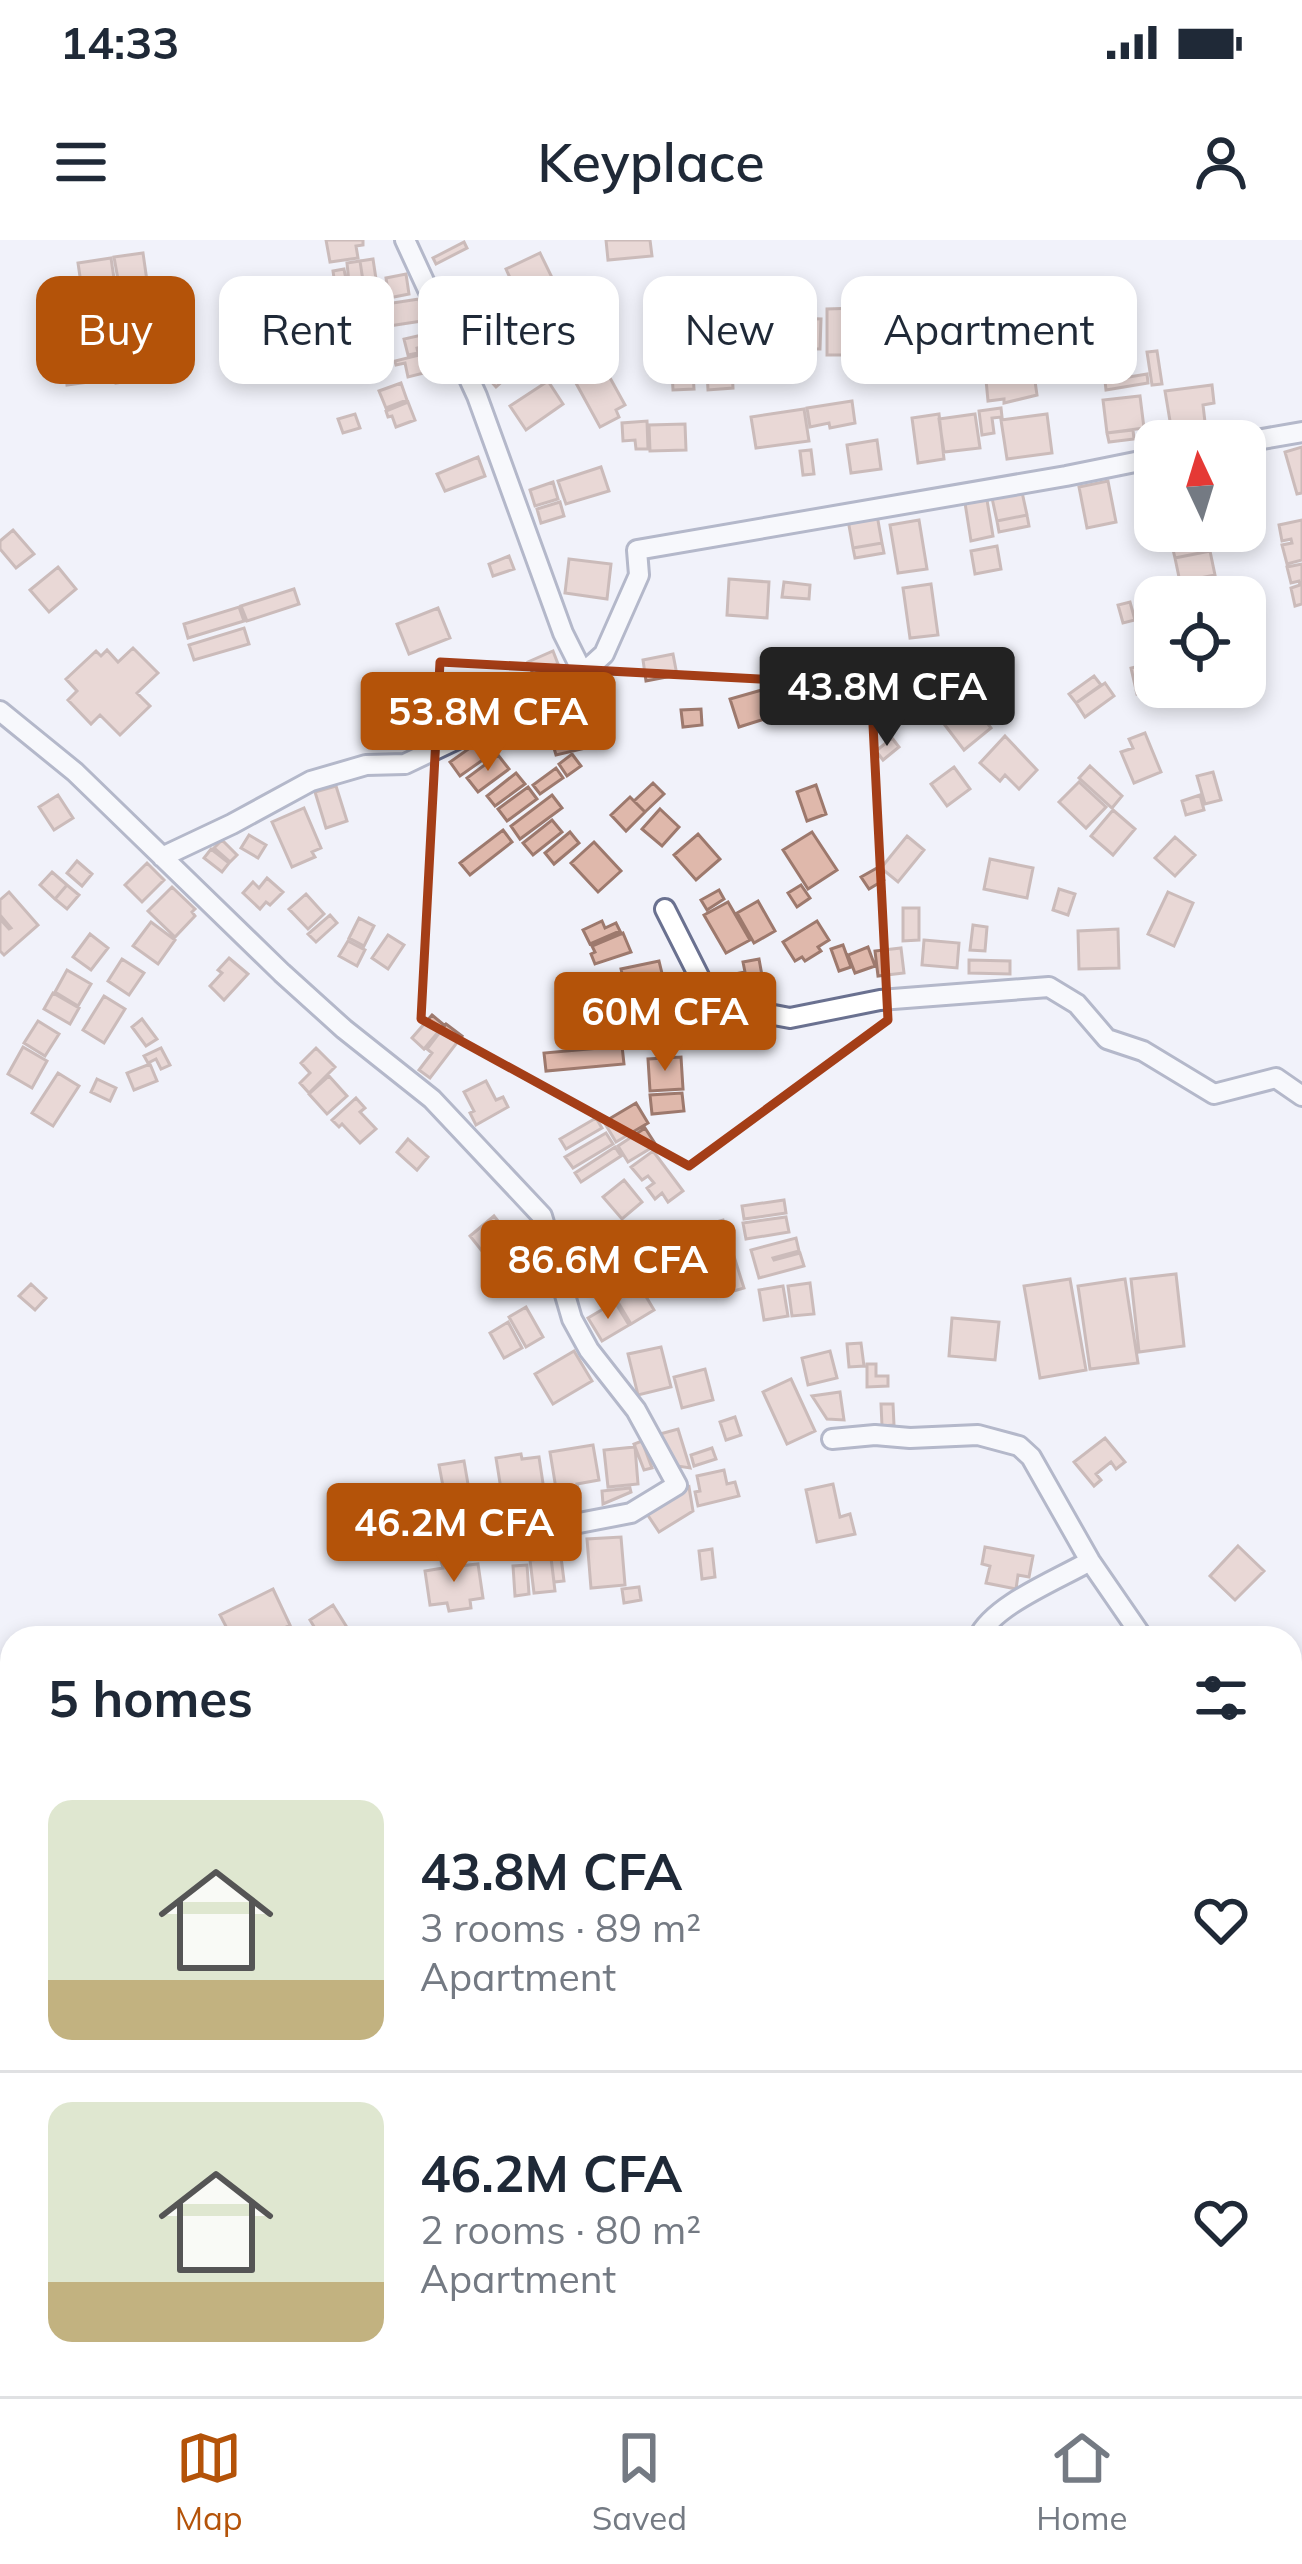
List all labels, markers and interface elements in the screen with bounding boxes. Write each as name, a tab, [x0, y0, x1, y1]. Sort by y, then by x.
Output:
text: 14:33	[60, 14, 179, 70]
text: Keyplace	[537, 128, 765, 196]
icon: menu	[48, 129, 114, 195]
icon: person	[1188, 129, 1254, 195]
chip: Buy	[36, 276, 195, 384]
chip: Rent	[219, 276, 394, 384]
chip: Filters	[418, 276, 619, 384]
chip: New	[643, 276, 817, 384]
chip: Apartment	[841, 276, 1137, 384]
north arrow	[1134, 420, 1266, 552]
map controls	[1134, 420, 1266, 708]
button: locate	[1134, 576, 1266, 708]
pin: 43.8M CFA	[750, 647, 1024, 749]
text: 43.8M CFA	[787, 661, 987, 710]
pin: 53.8M CFA	[351, 672, 625, 774]
text: 53.8M CFA	[388, 686, 588, 735]
pin: 60M CFA	[554, 972, 776, 1074]
text: 60M CFA	[581, 986, 749, 1035]
pin: 86.6M CFA	[471, 1220, 745, 1322]
text: 86.6M CFA	[508, 1234, 708, 1283]
pin: 46.2M CFA	[317, 1483, 591, 1585]
text: 46.2M CFA	[354, 1497, 554, 1546]
icon: filters	[1188, 1665, 1254, 1731]
text: 5 homes	[48, 1666, 253, 1730]
text: 43.8M CFA	[420, 1839, 682, 1903]
icon: home	[144, 1848, 288, 1992]
icon: heart	[1188, 1887, 1254, 1953]
text: 3 rooms · 89 m²	[420, 1903, 701, 1952]
text: Apartment	[420, 1952, 616, 2001]
text: 46.2M CFA	[420, 2141, 682, 2205]
icon: home	[144, 2150, 288, 2294]
icon: heart	[1188, 2189, 1254, 2255]
text: 2 rooms · 80 m²	[420, 2205, 701, 2254]
text: Apartment	[420, 2254, 616, 2303]
tab: Map	[175, 2425, 243, 2538]
tab: Saved	[592, 2425, 687, 2538]
tab: Home	[1036, 2425, 1127, 2538]

